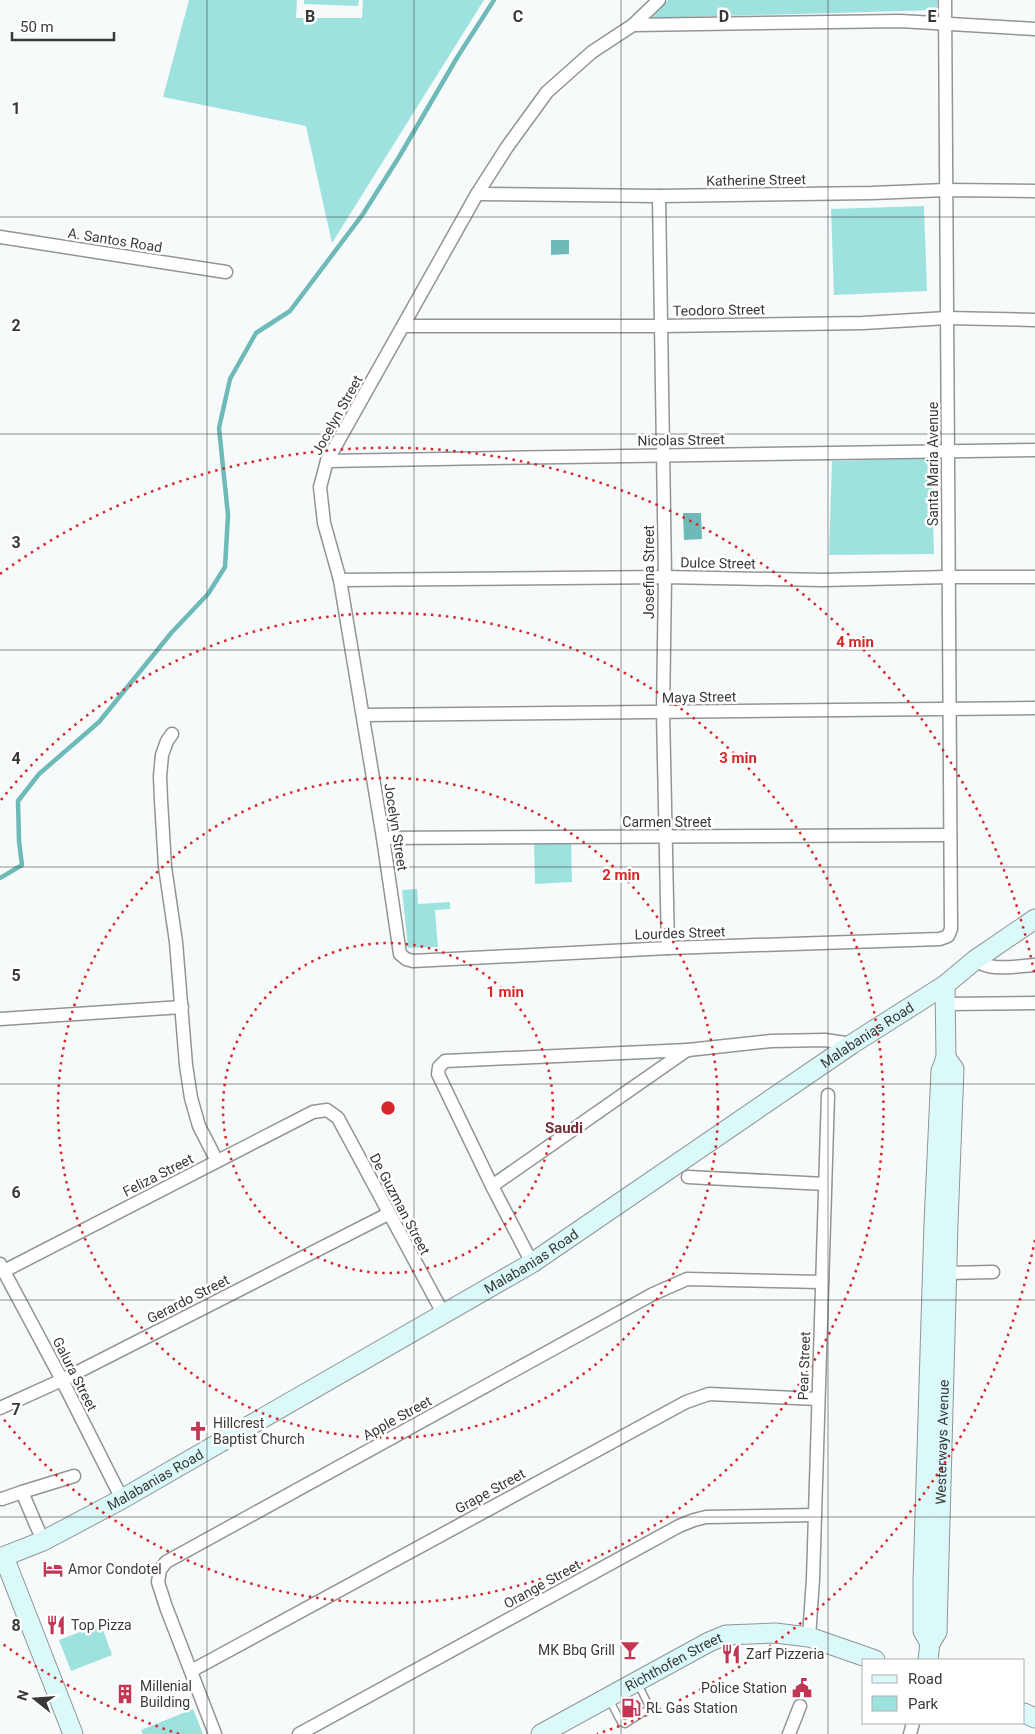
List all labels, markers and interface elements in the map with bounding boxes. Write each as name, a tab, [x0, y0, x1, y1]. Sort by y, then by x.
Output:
text: B	[305, 7, 315, 26]
text: C	[513, 7, 523, 26]
text: D	[719, 7, 729, 26]
text: E	[928, 7, 937, 26]
scale bar	[12, 10, 115, 42]
text: 50 m	[20, 18, 54, 36]
text: 1	[11, 99, 21, 118]
street label: Katherine Street	[706, 171, 806, 189]
street label: A. Santos Road	[67, 225, 163, 255]
street label: Teodoro Street	[673, 301, 766, 319]
text: 2	[11, 316, 21, 335]
street label: Jocelyn Street	[309, 372, 366, 458]
street label: Santa Maria Avenue	[925, 402, 941, 526]
street label: Nicolas Street	[637, 431, 725, 449]
street label: Josefina Street	[641, 525, 657, 619]
text: 3	[11, 533, 21, 552]
street label: Dulce Street	[680, 554, 756, 572]
text: 4 min	[836, 633, 874, 651]
street label: Maya Street	[662, 688, 737, 706]
text: 4	[11, 749, 21, 768]
text: 3 min	[719, 749, 757, 767]
street label: Jocelyn Street	[381, 782, 411, 872]
street label: Carmen Street	[622, 814, 712, 830]
text: 2 min	[602, 866, 640, 884]
street label: Lourdes Street	[634, 923, 726, 943]
text: 5	[11, 966, 21, 985]
text: 1 min	[486, 983, 524, 1001]
street label: Malabanias Road	[817, 999, 917, 1071]
centre of rings	[379, 1099, 397, 1117]
district label: Saudi	[545, 1119, 583, 1137]
street label: Feliza Street	[120, 1150, 196, 1200]
street label: De Guzman Street	[367, 1151, 434, 1258]
text: 6	[11, 1183, 21, 1202]
street label: Malabanias Road	[481, 1226, 581, 1297]
street label: Gerardo Street	[144, 1271, 232, 1327]
street label: Pear Street	[795, 1331, 813, 1401]
street label: Galura Street	[50, 1334, 101, 1414]
street label: Westerways Avenue	[932, 1380, 952, 1505]
street label: Apple Street	[360, 1392, 435, 1443]
text: 7	[11, 1400, 21, 1419]
place label: Hillcrest Baptist Church	[213, 1415, 305, 1447]
church icon: Hillcrest Baptist Church	[187, 1420, 209, 1442]
street label: Malabanias Road	[104, 1446, 206, 1513]
street label: Grape Street	[452, 1465, 528, 1517]
street label: Orange Street	[501, 1556, 583, 1612]
hotel icon: Amor Condotel	[42, 1558, 64, 1580]
place label: Amor Condotel	[68, 1561, 162, 1577]
restaurant icon: Top Pizza	[45, 1614, 67, 1636]
text: 8	[11, 1616, 21, 1635]
place label: Top Pizza	[71, 1617, 132, 1633]
street label: Richthofen Street	[622, 1629, 725, 1694]
bar icon: MK Bbq Grill	[619, 1639, 641, 1661]
place label: MK Bbq Grill	[538, 1642, 615, 1658]
restaurant icon: Zarf Pizzeria	[720, 1643, 742, 1665]
place label: Zarf Pizzeria	[746, 1646, 824, 1662]
legend	[862, 1659, 1025, 1724]
text: Road	[908, 1670, 942, 1688]
north arrow	[10, 1674, 60, 1724]
public building icon: Police Station	[791, 1677, 813, 1699]
place label: Millenial Building	[140, 1678, 192, 1710]
place label: Police Station	[701, 1680, 787, 1696]
building icon: Millenial Building	[114, 1683, 136, 1705]
text: N	[13, 1688, 32, 1702]
text: Park	[908, 1695, 939, 1713]
fuel station icon: RL Gas Station	[620, 1697, 642, 1719]
place label: RL Gas Station	[646, 1700, 738, 1716]

